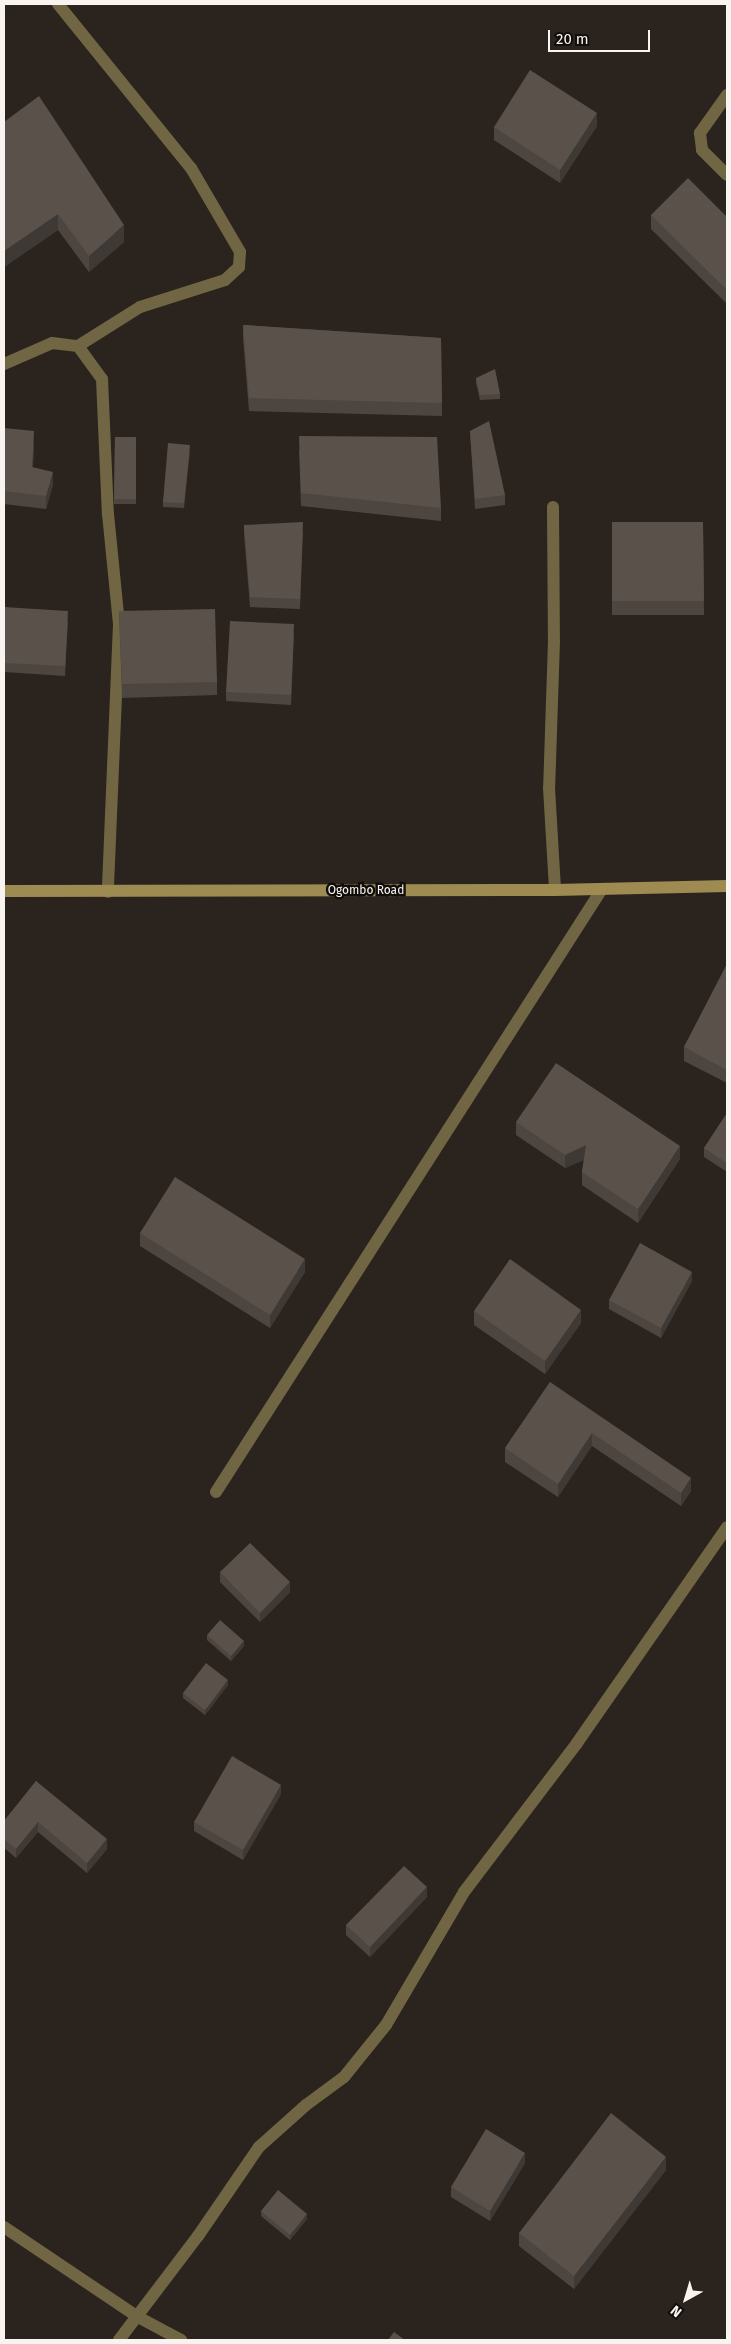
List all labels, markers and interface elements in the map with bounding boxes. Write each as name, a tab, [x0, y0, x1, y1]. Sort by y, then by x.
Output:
scale bar	[551, 20, 654, 52]
text: 20 m	[556, 30, 589, 48]
street label: Ogombo Road	[328, 884, 404, 898]
north arrow	[661, 2274, 711, 2324]
text: N	[667, 2302, 685, 2321]

